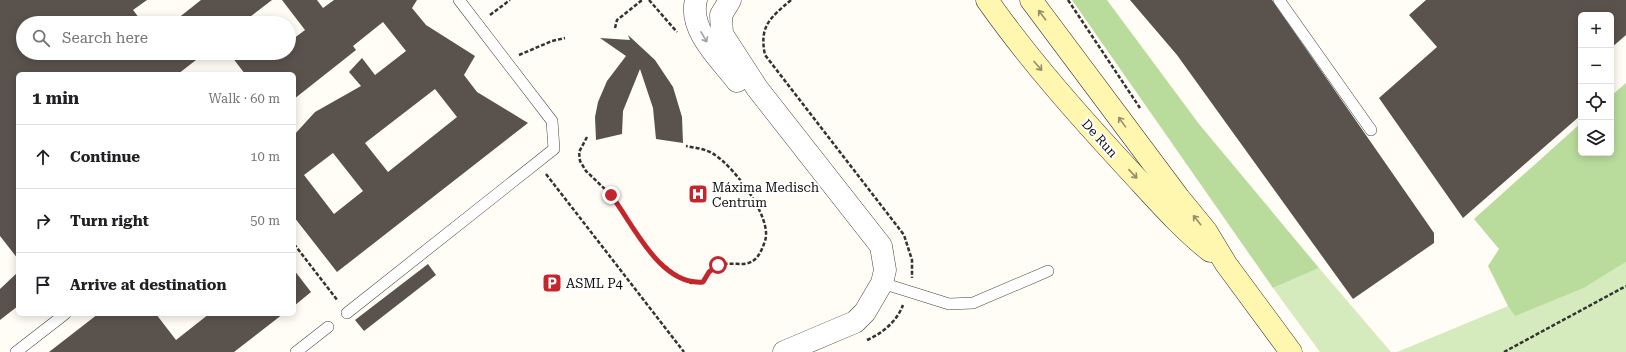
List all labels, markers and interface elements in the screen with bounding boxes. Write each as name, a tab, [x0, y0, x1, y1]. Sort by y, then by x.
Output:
one-way arrow	[1038, 10, 1047, 21]
map controls	[1578, 12, 1614, 156]
button: +	[1578, 12, 1614, 48]
search box	[16, 16, 296, 60]
icon: search	[30, 27, 52, 49]
text: Search here	[62, 29, 148, 47]
one-way arrow	[700, 31, 708, 42]
button: −	[1578, 48, 1614, 84]
one-way arrow	[1033, 61, 1043, 71]
button: locate	[1578, 84, 1614, 120]
text: 1 min	[32, 88, 79, 108]
text: Walk · 60 m	[208, 91, 280, 106]
street label: De Run	[1079, 116, 1121, 161]
one-way arrow	[1118, 116, 1126, 127]
button: layers	[1578, 120, 1614, 156]
icon: ahead	[32, 146, 54, 168]
text: Continue	[70, 148, 140, 166]
text: 10 m	[250, 149, 280, 164]
one-way arrow	[1128, 169, 1138, 179]
place label: Máxima Medisch Centrum	[712, 180, 820, 210]
hospital icon: Máxima Medisch Centrum	[687, 183, 709, 205]
route end	[602, 186, 620, 204]
icon: right	[32, 210, 54, 232]
text: Turn right	[70, 212, 149, 230]
text: 50 m	[250, 213, 280, 228]
one-way arrow	[1193, 215, 1201, 226]
route start	[709, 256, 727, 274]
parking icon: ASML P4	[541, 272, 563, 294]
icon: arrive	[32, 274, 54, 296]
text: Arrive at destination	[70, 276, 226, 294]
place label: ASML P4	[566, 276, 624, 291]

